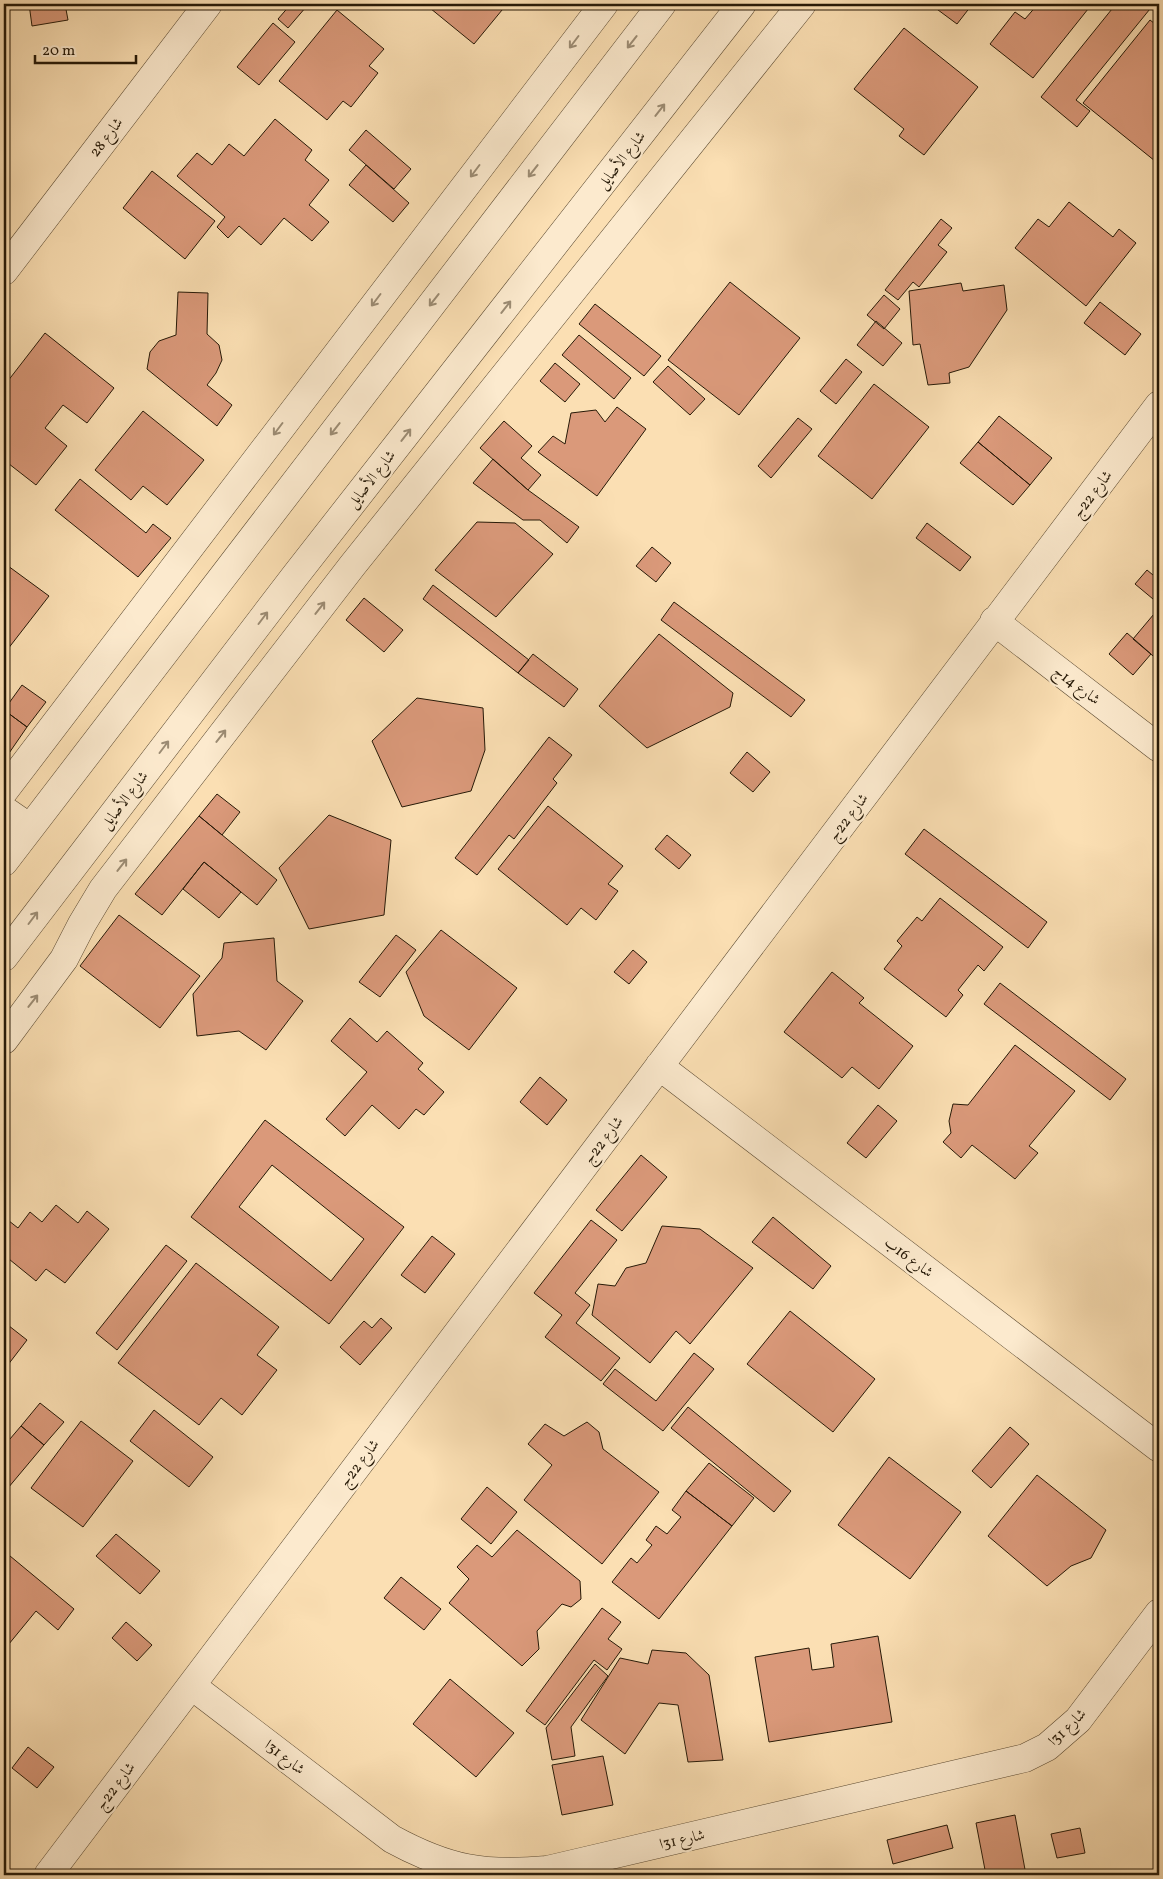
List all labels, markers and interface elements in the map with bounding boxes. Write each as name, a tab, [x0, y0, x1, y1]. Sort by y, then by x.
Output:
scale bar	[35, 32, 136, 64]
one-way arrow	[569, 35, 579, 49]
one-way arrow	[627, 35, 637, 49]
text: 20 m	[42, 41, 75, 62]
one-way arrow	[654, 104, 665, 117]
street label: شارع 28	[85, 114, 130, 163]
street label: شارع الأصايل	[591, 126, 652, 195]
one-way arrow	[470, 164, 481, 177]
one-way arrow	[528, 164, 538, 178]
one-way arrow	[371, 293, 382, 306]
one-way arrow	[429, 293, 439, 307]
one-way arrow	[500, 301, 511, 314]
one-way arrow	[272, 422, 283, 435]
one-way arrow	[330, 422, 340, 436]
one-way arrow	[400, 429, 411, 442]
street label: شارع الأصايل	[341, 445, 402, 514]
street label: شارع 22ج	[1068, 467, 1119, 524]
one-way arrow	[314, 602, 325, 615]
one-way arrow	[258, 611, 268, 625]
street label: شارع 14ج	[1048, 662, 1104, 712]
one-way arrow	[215, 730, 226, 743]
one-way arrow	[159, 741, 170, 754]
street label: شارع الأصايل	[95, 766, 155, 835]
street label: شارع 22ج	[824, 790, 875, 847]
one-way arrow	[116, 859, 127, 872]
one-way arrow	[28, 912, 39, 925]
one-way arrow	[28, 995, 39, 1008]
street label: شارع 22ج	[579, 1113, 630, 1170]
street label: شارع 16ب	[879, 1233, 937, 1284]
street label: شارع 22ج	[335, 1436, 386, 1493]
street label: شارع 31ا	[1044, 1705, 1093, 1752]
street label: شارع 31ا	[259, 1736, 309, 1781]
street label: شارع 22ج	[91, 1759, 142, 1816]
street label: شارع 31ا	[658, 1825, 707, 1857]

